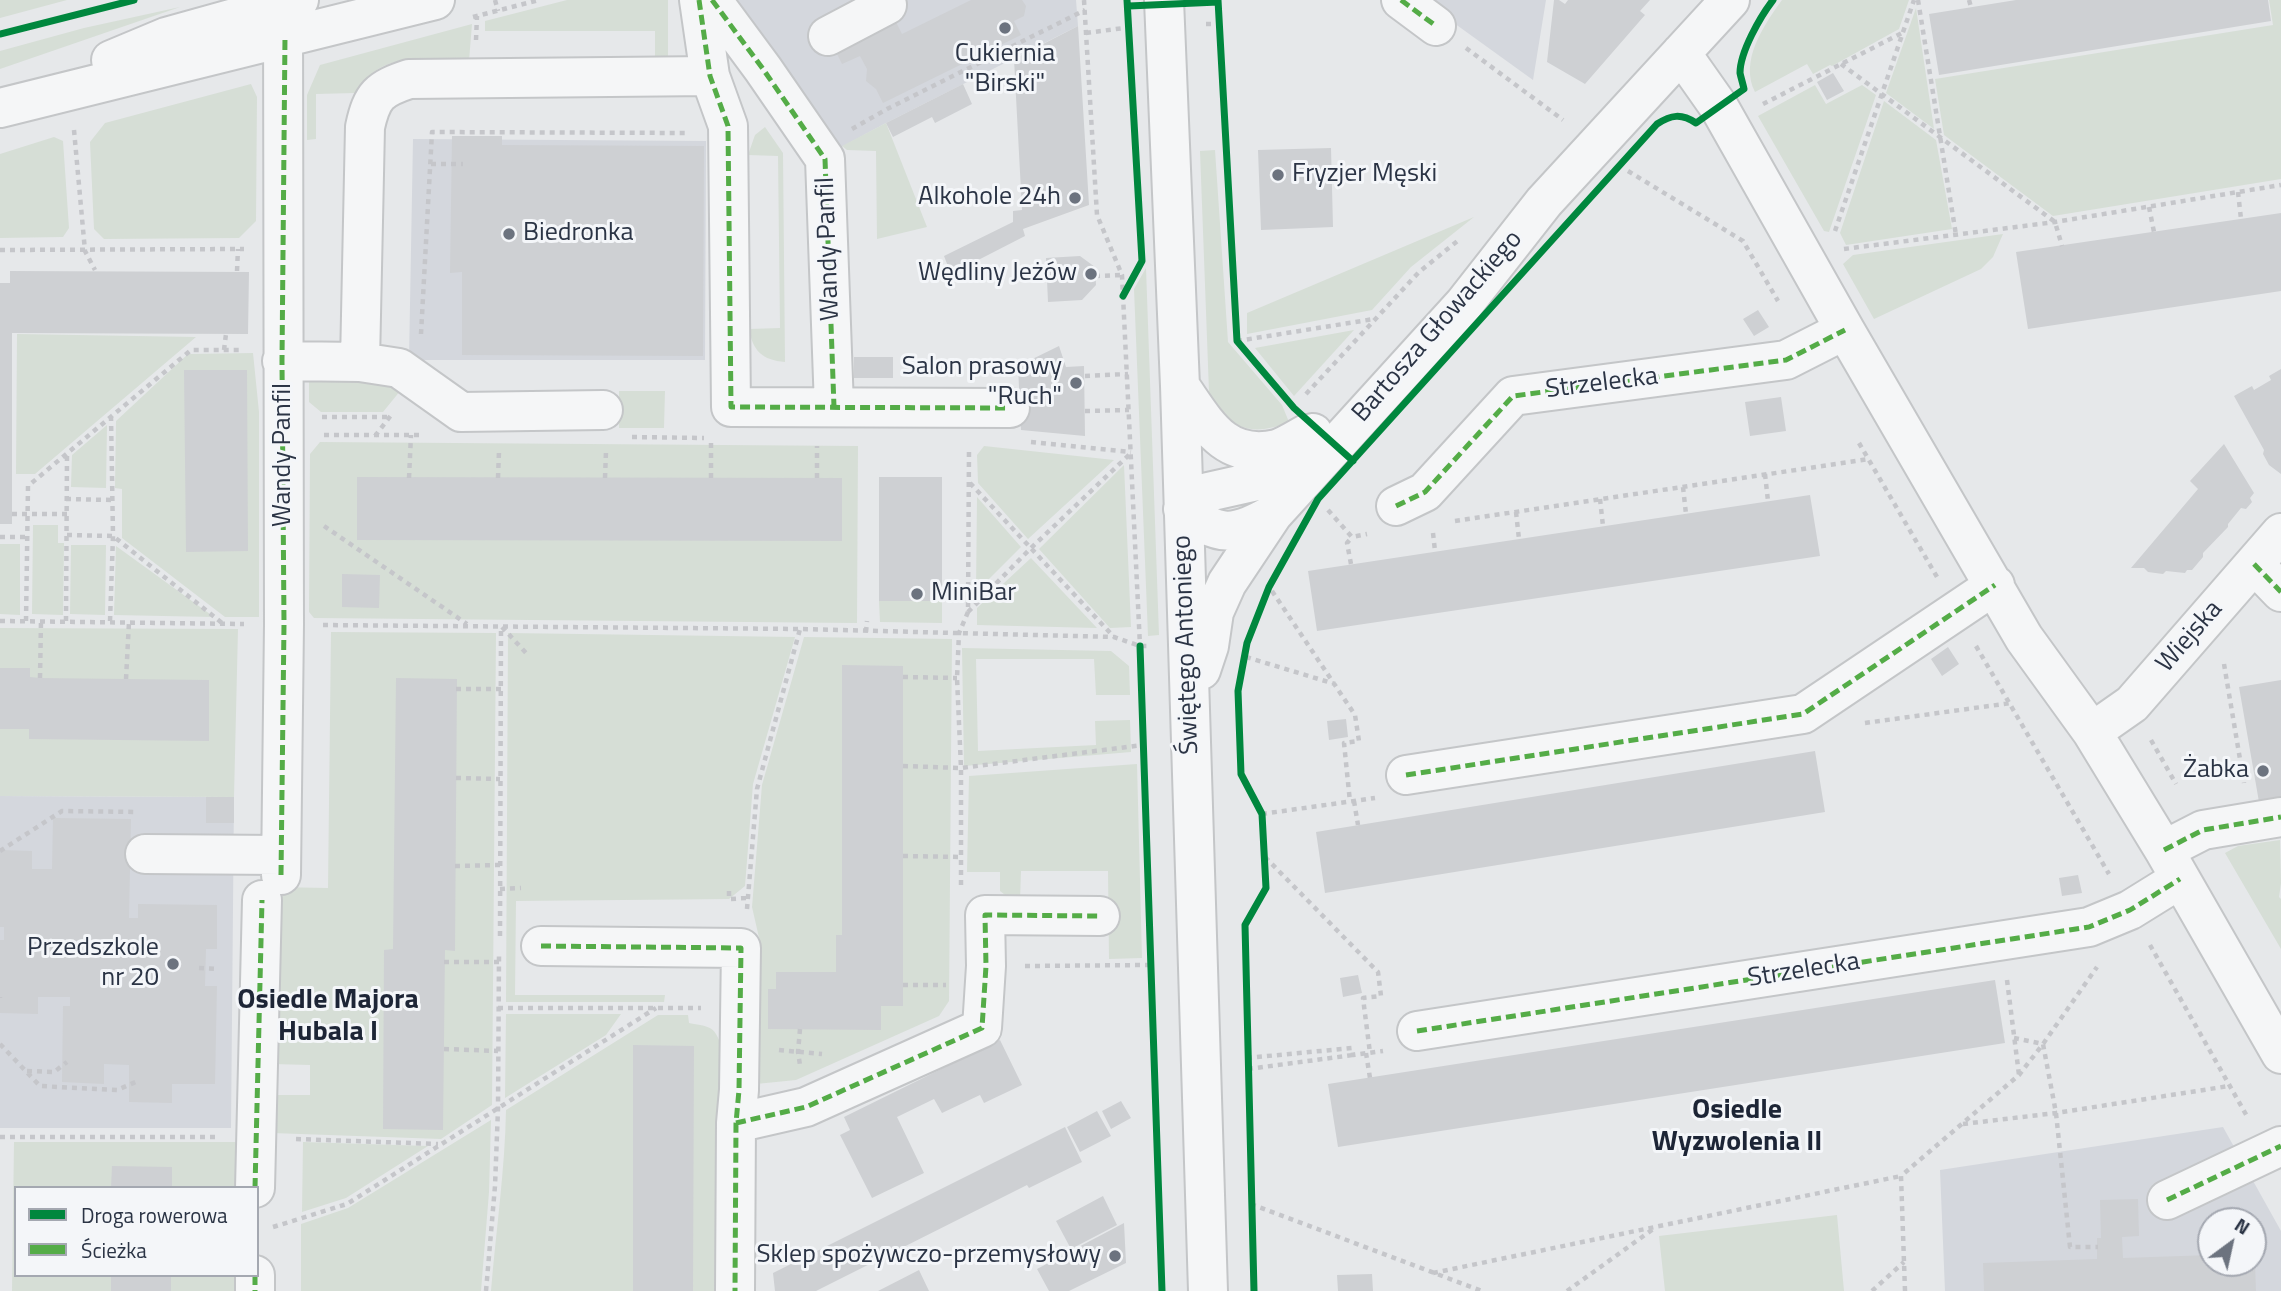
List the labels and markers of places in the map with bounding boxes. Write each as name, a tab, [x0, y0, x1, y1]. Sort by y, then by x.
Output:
marker: Cukiernia "Birski"	[997, 20, 1013, 36]
place label: Cukiernia "Birski"	[955, 39, 1055, 100]
place label: Fryzjer Męski	[1292, 159, 1437, 191]
marker: Fryzjer Męski	[1270, 167, 1286, 183]
place label: Alkohole 24h	[918, 182, 1061, 214]
marker: Alkohole 24h	[1067, 190, 1083, 206]
place label: Biedronka	[523, 218, 633, 250]
marker: Biedronka	[501, 226, 517, 242]
place label: Wędliny Jeżów	[918, 258, 1077, 290]
marker: Wędliny Jeżów	[1083, 266, 1099, 282]
place label: Salon prasowy "Ruch"	[902, 352, 1062, 414]
marker: Salon prasowy "Ruch"	[1068, 375, 1084, 391]
place label: MiniBar	[931, 578, 1016, 610]
marker: MiniBar	[909, 586, 925, 602]
place label: Żabka	[2183, 755, 2249, 787]
marker: Żabka	[2255, 763, 2271, 779]
place label: Przedszkole nr 20	[27, 933, 159, 995]
marker: Przedszkole nr 20	[165, 956, 181, 972]
place label: Sklep spożywczo-przemysłowy	[757, 1240, 1101, 1272]
marker: Sklep spożywczo-przemysłowy	[1107, 1248, 1123, 1264]

